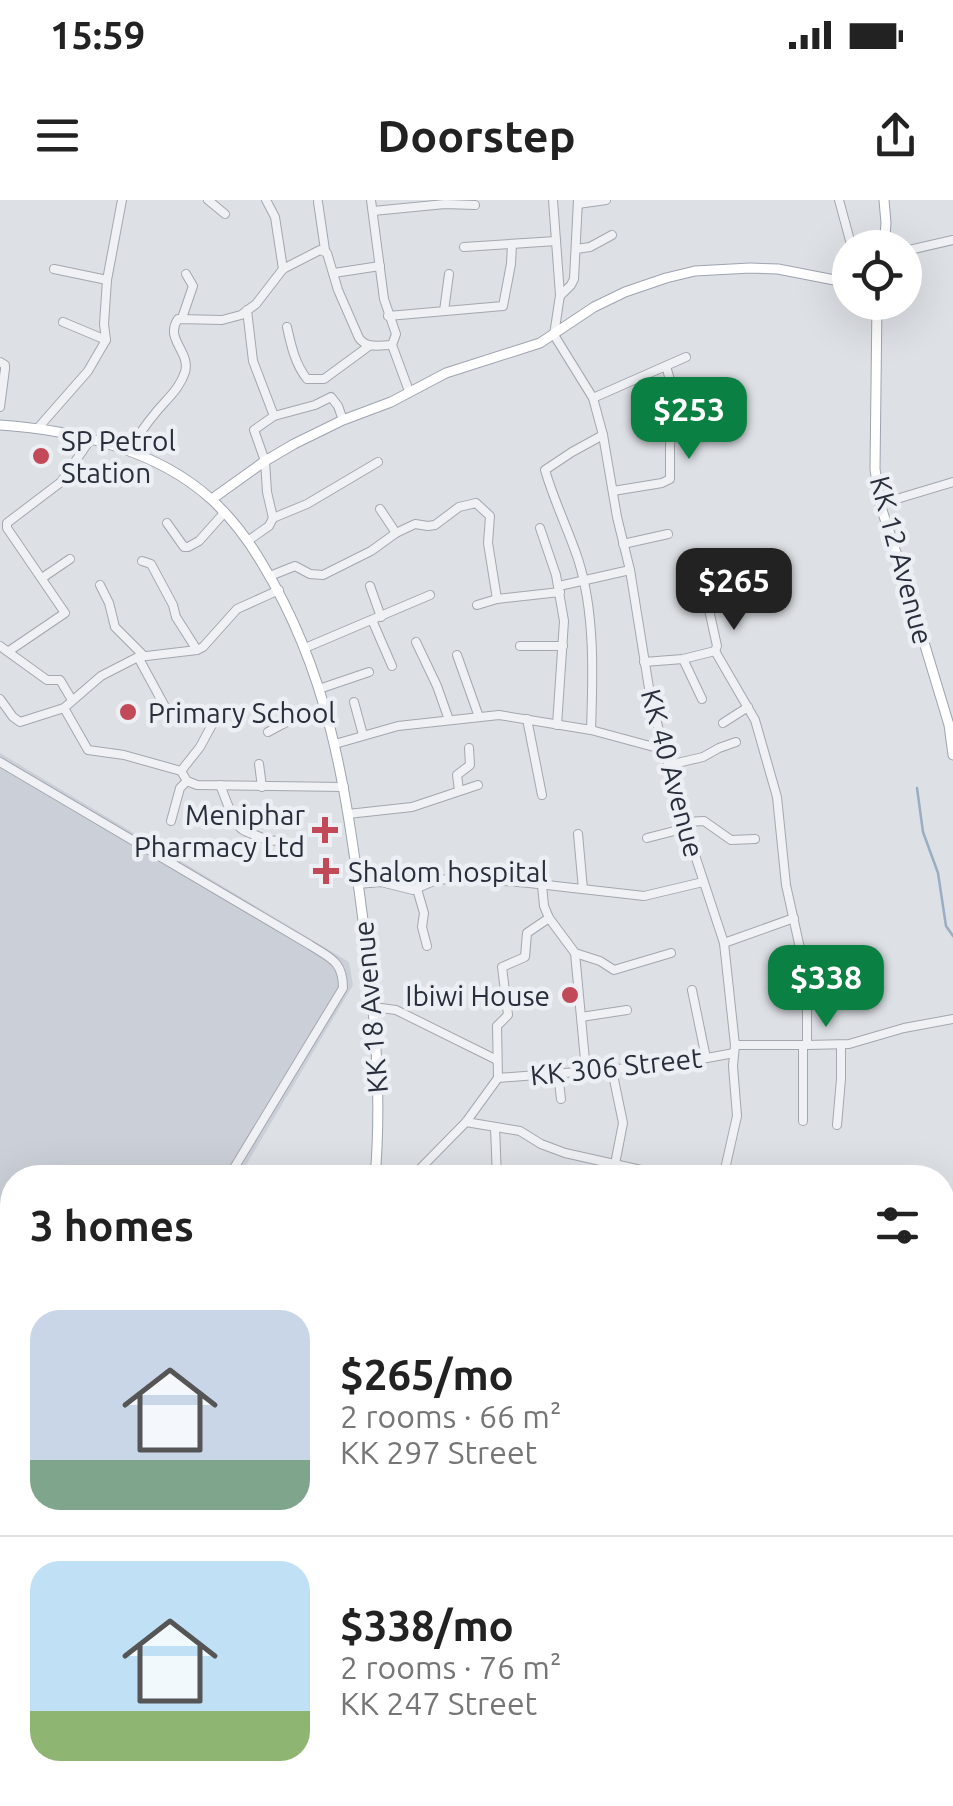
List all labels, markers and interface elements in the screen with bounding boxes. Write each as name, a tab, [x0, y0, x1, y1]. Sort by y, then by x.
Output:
text: 15:59	[50, 14, 145, 56]
icon: menu	[30, 108, 85, 163]
icon: share	[868, 108, 923, 163]
text: Doorstep	[377, 110, 576, 161]
map controls	[832, 230, 922, 320]
button: locate	[832, 230, 922, 320]
pin: $253	[630, 377, 748, 462]
text: $253	[653, 391, 725, 427]
place label: SP Petrol Station	[61, 425, 176, 488]
marker: SP Petrol Station	[30, 445, 52, 467]
street label: KK 12 Avenue	[865, 473, 939, 647]
pin: $265	[675, 548, 793, 633]
text: $265	[698, 562, 770, 598]
street label: KK 40 Avenue	[636, 686, 710, 860]
place label: Primary School	[148, 697, 336, 728]
marker: Primary School	[117, 701, 139, 723]
place label: Meniphar Pharmacy Ltd	[134, 799, 305, 862]
marker: Meniphar Pharmacy Ltd	[314, 819, 336, 841]
place label: Shalom hospital	[348, 856, 548, 887]
marker: Shalom hospital	[313, 858, 339, 884]
street label: KK 18 Avenue	[347, 920, 393, 1094]
pin: $338	[767, 945, 885, 1030]
text: $338	[790, 959, 862, 995]
place label: Ibiwi House	[405, 980, 550, 1011]
marker: Ibiwi House	[559, 984, 581, 1006]
street label: KK 306 Street	[529, 1042, 703, 1090]
icon: filters	[870, 1198, 925, 1253]
text: 3 homes	[30, 1202, 194, 1249]
icon: home	[110, 1350, 230, 1470]
text: $265/mo	[340, 1351, 514, 1398]
text: 2 rooms · 66 m²	[340, 1398, 561, 1434]
text: KK 297 Street	[340, 1434, 537, 1470]
icon: home	[110, 1601, 230, 1721]
text: $338/mo	[340, 1602, 514, 1649]
text: 2 rooms · 76 m²	[340, 1649, 561, 1685]
text: KK 247 Street	[340, 1685, 537, 1721]

